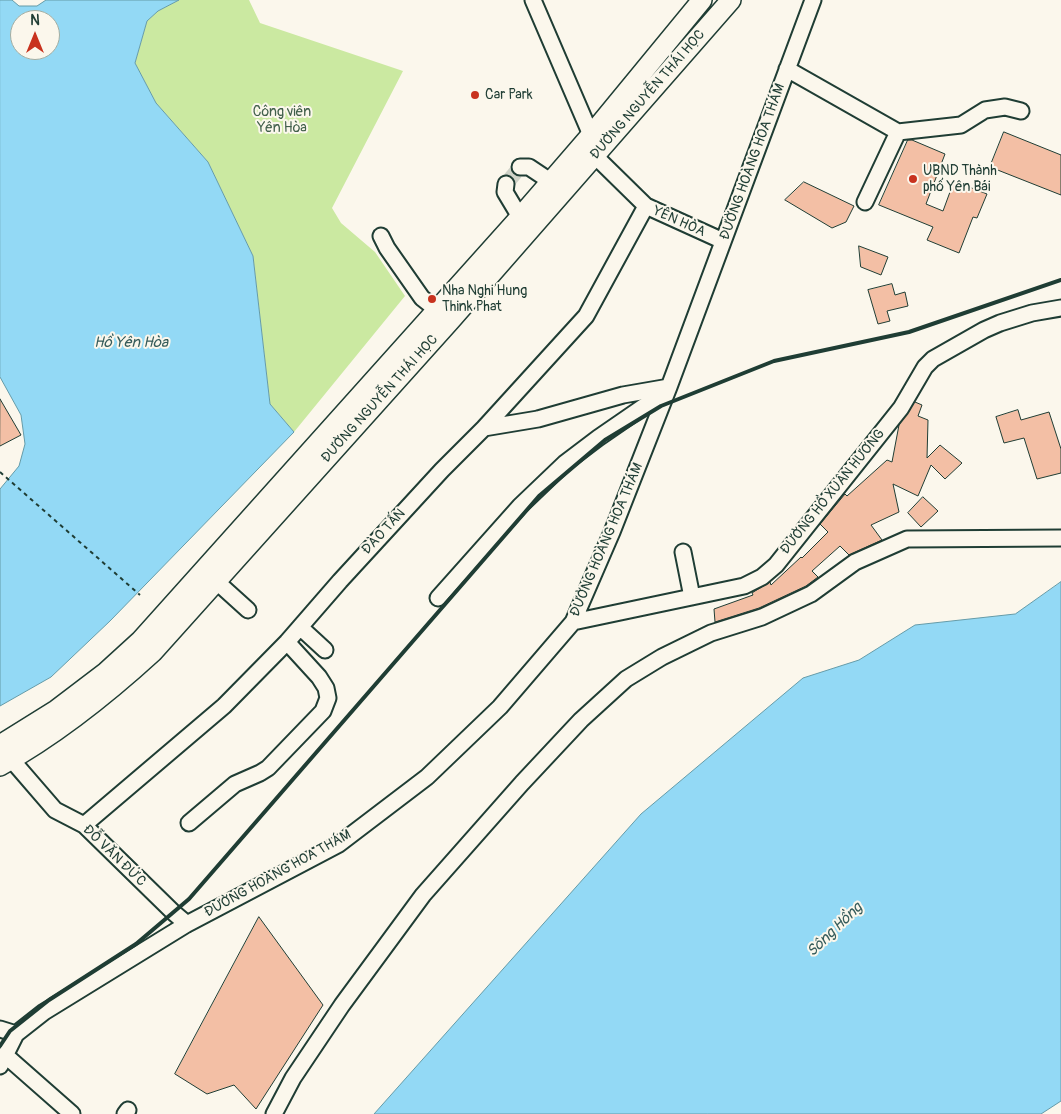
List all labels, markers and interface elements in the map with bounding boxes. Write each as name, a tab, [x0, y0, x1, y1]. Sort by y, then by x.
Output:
north arrow	[10, 10, 60, 60]
text: N	[30, 12, 40, 29]
street label: ĐƯỜNG NGUYỄN THÁI HỌC	[587, 27, 709, 163]
street label: ĐƯỜNG HOÀNG HOA THÁM	[717, 82, 789, 242]
place label: Car Park	[485, 87, 533, 103]
marker: Car Park	[469, 89, 481, 101]
park label: Công viên Yên Hòa	[253, 104, 311, 136]
place label: UBND Thành phố Yên Bái	[923, 163, 997, 196]
marker: UBND Thành phố Yên Bái	[907, 173, 919, 185]
street label: YÊN HÒA	[650, 203, 708, 241]
place label: Nha Nghi Hung Think Phat	[442, 283, 527, 316]
marker: Nha Nghi Hung Think Phat	[426, 293, 438, 305]
street label: ĐƯỜNG NGUYỄN THÁI HỌC	[318, 332, 442, 466]
water label: Hồ Yên Hòa	[94, 334, 168, 352]
street label: ĐƯỜNG HỒ XUÂN HƯƠNG	[777, 426, 889, 558]
street label: ĐƯỜNG HOÀNG HOA THÁM	[567, 461, 647, 619]
street label: ĐÀO TẤN	[359, 506, 409, 558]
street label: ĐỖ VĂN ĐỨC	[79, 822, 149, 890]
street label: ĐƯỜNG HOÀNG HOA THÁM	[202, 827, 354, 921]
water label: Sông Hồng	[804, 899, 866, 961]

